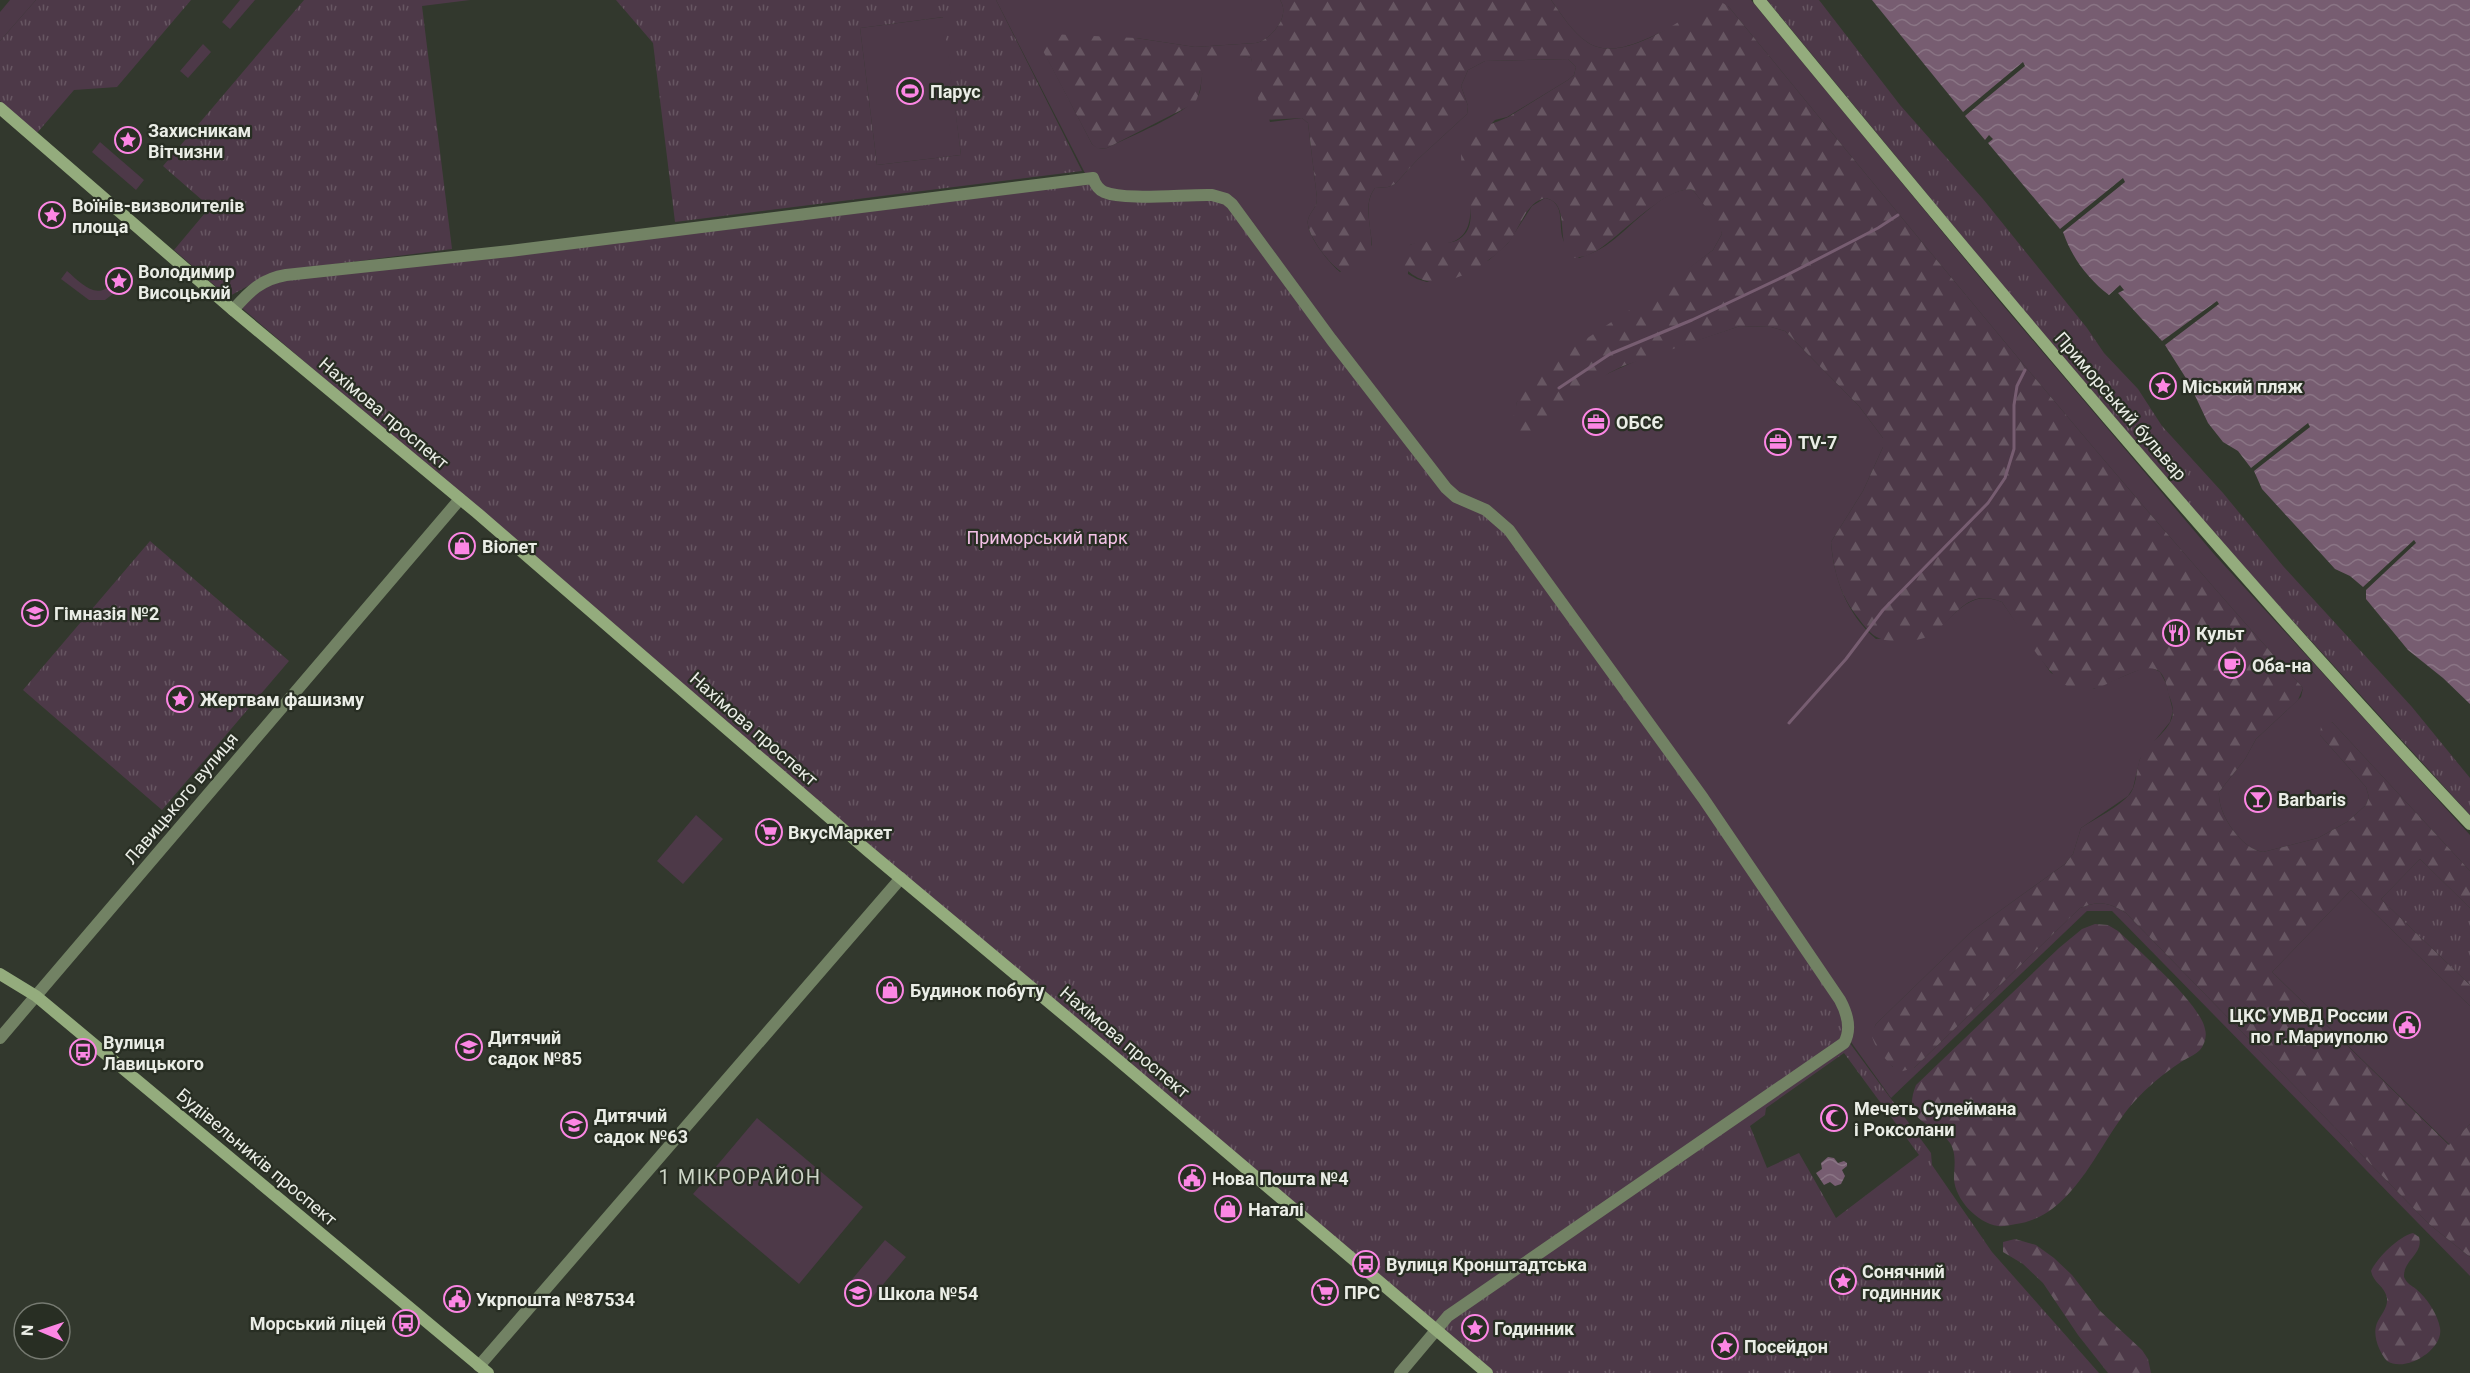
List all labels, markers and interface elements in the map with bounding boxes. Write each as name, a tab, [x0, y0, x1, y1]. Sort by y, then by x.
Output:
sports icon: Парус	[895, 76, 925, 106]
place label: Парус	[930, 81, 981, 102]
place label: Захисникам Вітчизни	[148, 120, 251, 162]
place icon: Захисникам Вітчизни	[113, 125, 143, 155]
place label: Воїнів-визволителів площа	[72, 195, 244, 237]
place icon: Воїнів-визволителів площа	[37, 200, 67, 230]
place label: Володимир Висоцький	[138, 261, 235, 303]
place icon: Володимир Висоцький	[104, 266, 134, 296]
street label: Приморський бульвар	[2051, 328, 2191, 484]
street label: Нахімова проспект	[315, 353, 453, 474]
place icon: Міський пляж	[2148, 371, 2178, 401]
place label: Міський пляж	[2182, 376, 2303, 397]
office icon: ОБСЄ	[1581, 407, 1611, 437]
place label: ОБСЄ	[1616, 412, 1663, 433]
office icon: TV-7	[1763, 427, 1793, 457]
place label: TV-7	[1798, 432, 1837, 453]
park label: Приморський парк	[966, 527, 1128, 548]
shop icon: Віолет	[447, 531, 477, 561]
place label: Віолет	[482, 536, 537, 557]
school or university icon: Гімназія №2	[20, 598, 50, 628]
place label: Гімназія №2	[54, 603, 159, 624]
restaurant icon: Культ	[2161, 618, 2191, 648]
place label: Культ	[2196, 623, 2244, 644]
cafe icon: Оба-на	[2217, 650, 2247, 680]
place label: Оба-на	[2252, 655, 2312, 676]
street label: Нахімова проспект	[686, 668, 823, 790]
place icon: Жертвам фашизму	[165, 684, 195, 714]
place label: Жертвам фашизму	[200, 689, 365, 710]
street label: Лавицького вулиця	[120, 728, 242, 868]
bar icon: Barbaris	[2243, 784, 2273, 814]
place label: Barbaris	[2278, 789, 2346, 810]
supermarket icon: ВкусМаркет	[754, 817, 784, 847]
place label: ВкусМаркет	[788, 822, 892, 843]
shop icon: Будинок побуту	[875, 975, 905, 1005]
place label: Будинок побуту	[910, 980, 1045, 1001]
street label: Нахімова проспект	[1056, 982, 1194, 1103]
place label: ЦКС УМВД России по г.Мариуполю	[2229, 1005, 2388, 1047]
public building icon: ЦКС УМВД России по г.Мариуполю	[2392, 1010, 2422, 1040]
place label: Дитячий садок №85	[488, 1027, 582, 1069]
place label: Вулиця Лавицького	[103, 1032, 204, 1074]
school or university icon: Дитячий садок №85	[454, 1032, 484, 1062]
bus stop icon: Вулиця Лавицького	[68, 1037, 98, 1067]
street label: Будівельників проспект	[173, 1084, 342, 1230]
place label: Мечеть Сулеймана і Роксолани	[1854, 1098, 2017, 1140]
mosque icon: Мечеть Сулеймана і Роксолани	[1819, 1103, 1849, 1133]
place label: Дитячий садок №63	[594, 1105, 688, 1147]
school or university icon: Дитячий садок №63	[559, 1110, 589, 1140]
public building icon: Нова Пошта №4	[1177, 1163, 1207, 1193]
district label: 1 МІКРОРАЙОН	[659, 1165, 821, 1189]
place label: Нова Пошта №4	[1212, 1168, 1349, 1189]
shop icon: Наталі	[1213, 1194, 1243, 1224]
place label: Наталі	[1248, 1199, 1304, 1220]
bus stop icon: Вулиця Кронштадтська	[1351, 1249, 1381, 1279]
place label: Вулиця Кронштадтська	[1386, 1254, 1587, 1275]
place label: Сонячний годинник	[1862, 1261, 1945, 1303]
place icon: Сонячний годинник	[1828, 1266, 1858, 1296]
supermarket icon: ПРС	[1310, 1277, 1340, 1307]
school or university icon: Школа №54	[843, 1278, 873, 1308]
place label: ПРС	[1344, 1282, 1380, 1303]
place label: Школа №54	[878, 1283, 978, 1304]
public building icon: Укрпошта №87534	[442, 1284, 472, 1314]
place label: Укрпошта №87534	[476, 1289, 635, 1310]
north arrow	[12, 1301, 72, 1361]
bus stop icon: Морський ліцей	[391, 1308, 421, 1338]
place label: Морський ліцей	[250, 1313, 386, 1334]
place icon: Годинник	[1460, 1313, 1490, 1343]
place label: Годинник	[1494, 1318, 1575, 1339]
text: N	[18, 1325, 37, 1336]
place icon: Посейдон	[1710, 1331, 1740, 1361]
place label: Посейдон	[1744, 1336, 1828, 1357]

